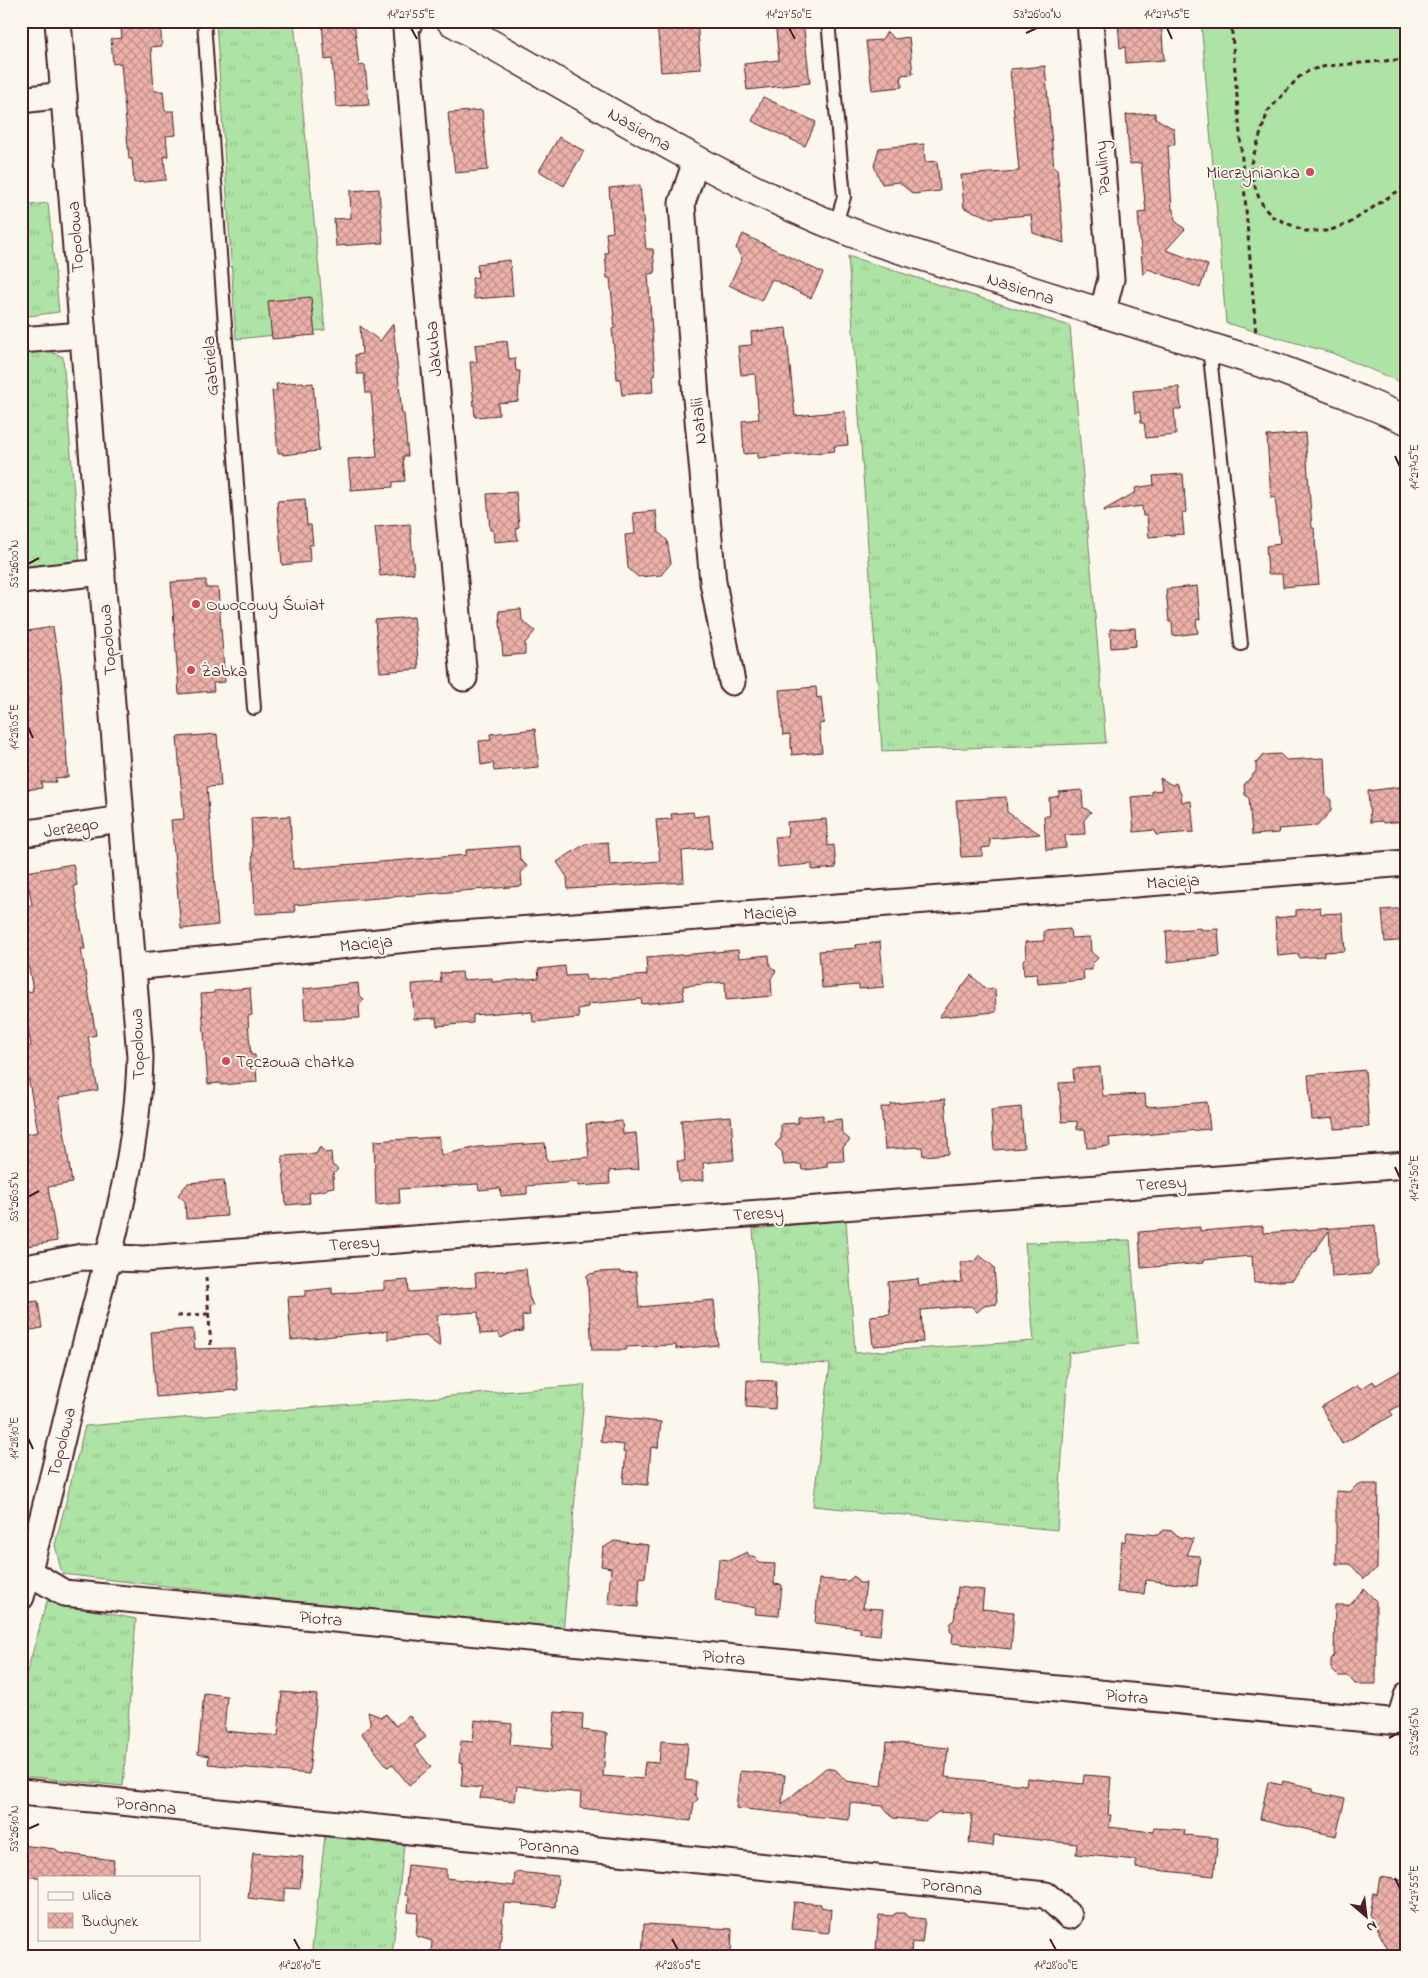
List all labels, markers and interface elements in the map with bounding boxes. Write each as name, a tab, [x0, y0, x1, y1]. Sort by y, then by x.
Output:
text: 14°27'55"E	[387, 6, 435, 24]
text: 14°27'50"E	[766, 6, 812, 24]
text: 53°26'00"N	[1013, 6, 1061, 24]
text: 14°27'45"E	[1144, 6, 1190, 24]
street label: Nasienna	[602, 102, 676, 159]
street label: Pauliny	[1089, 140, 1119, 196]
place label: Mierzynianka	[1206, 161, 1300, 187]
marker: Mierzynianka	[1304, 166, 1316, 178]
street label: Topolowa	[62, 200, 92, 273]
street label: Nasienna	[983, 267, 1058, 313]
street label: Jakuba	[420, 320, 450, 378]
street label: Gabriela	[197, 335, 227, 397]
street label: Natalii	[685, 396, 715, 445]
text: 14°27'45"E	[1406, 444, 1424, 490]
text: 53°26'00"N	[6, 540, 24, 588]
place label: Owocowy Świat	[206, 593, 325, 619]
marker: Owocowy Świat	[190, 598, 202, 610]
street label: Topolowa	[93, 603, 125, 677]
place label: Żabka	[201, 659, 248, 685]
marker: Żabka	[185, 664, 197, 676]
text: 14°28'05"E	[6, 704, 24, 750]
street label: Jerzego	[42, 812, 101, 847]
street label: Macieja	[1146, 868, 1201, 898]
street label: Macieja	[743, 899, 798, 929]
street label: Macieja	[338, 929, 394, 961]
street label: Topolowa	[125, 1008, 153, 1080]
place label: Tęczowa chatka	[236, 1050, 355, 1076]
marker: Tęczowa chatka	[220, 1055, 232, 1067]
text: 14°27'50"E	[1406, 1155, 1424, 1201]
street label: Teresy	[1135, 1170, 1188, 1200]
text: 53°26'05"N	[6, 1172, 24, 1222]
street label: Teresy	[732, 1200, 785, 1230]
street label: Teresy	[328, 1230, 381, 1260]
street label: Topolowa	[42, 1405, 84, 1480]
text: 14°28'10"E	[6, 1417, 24, 1459]
street label: Piotra	[298, 1605, 344, 1635]
street label: Piotra	[701, 1644, 747, 1674]
street label: Piotra	[1104, 1683, 1150, 1713]
text: 53°26'15"N	[1406, 1707, 1424, 1757]
street label: Poranna	[114, 1791, 178, 1823]
text: 53°26'10"N	[6, 1805, 24, 1853]
street label: Poranna	[517, 1832, 581, 1864]
text: 14°27'55"E	[1406, 1865, 1424, 1913]
street label: Poranna	[920, 1872, 984, 1904]
legend	[38, 1876, 200, 1940]
text: Ulica	[82, 1885, 111, 1907]
north arrow	[1340, 1890, 1390, 1940]
text: Budynek	[81, 1911, 139, 1934]
text: N	[1362, 1915, 1381, 1938]
text: 14°28'10"E	[279, 1957, 321, 1975]
text: 14°28'05"E	[655, 1957, 701, 1975]
text: 14°28'00"E	[1034, 1957, 1078, 1975]

